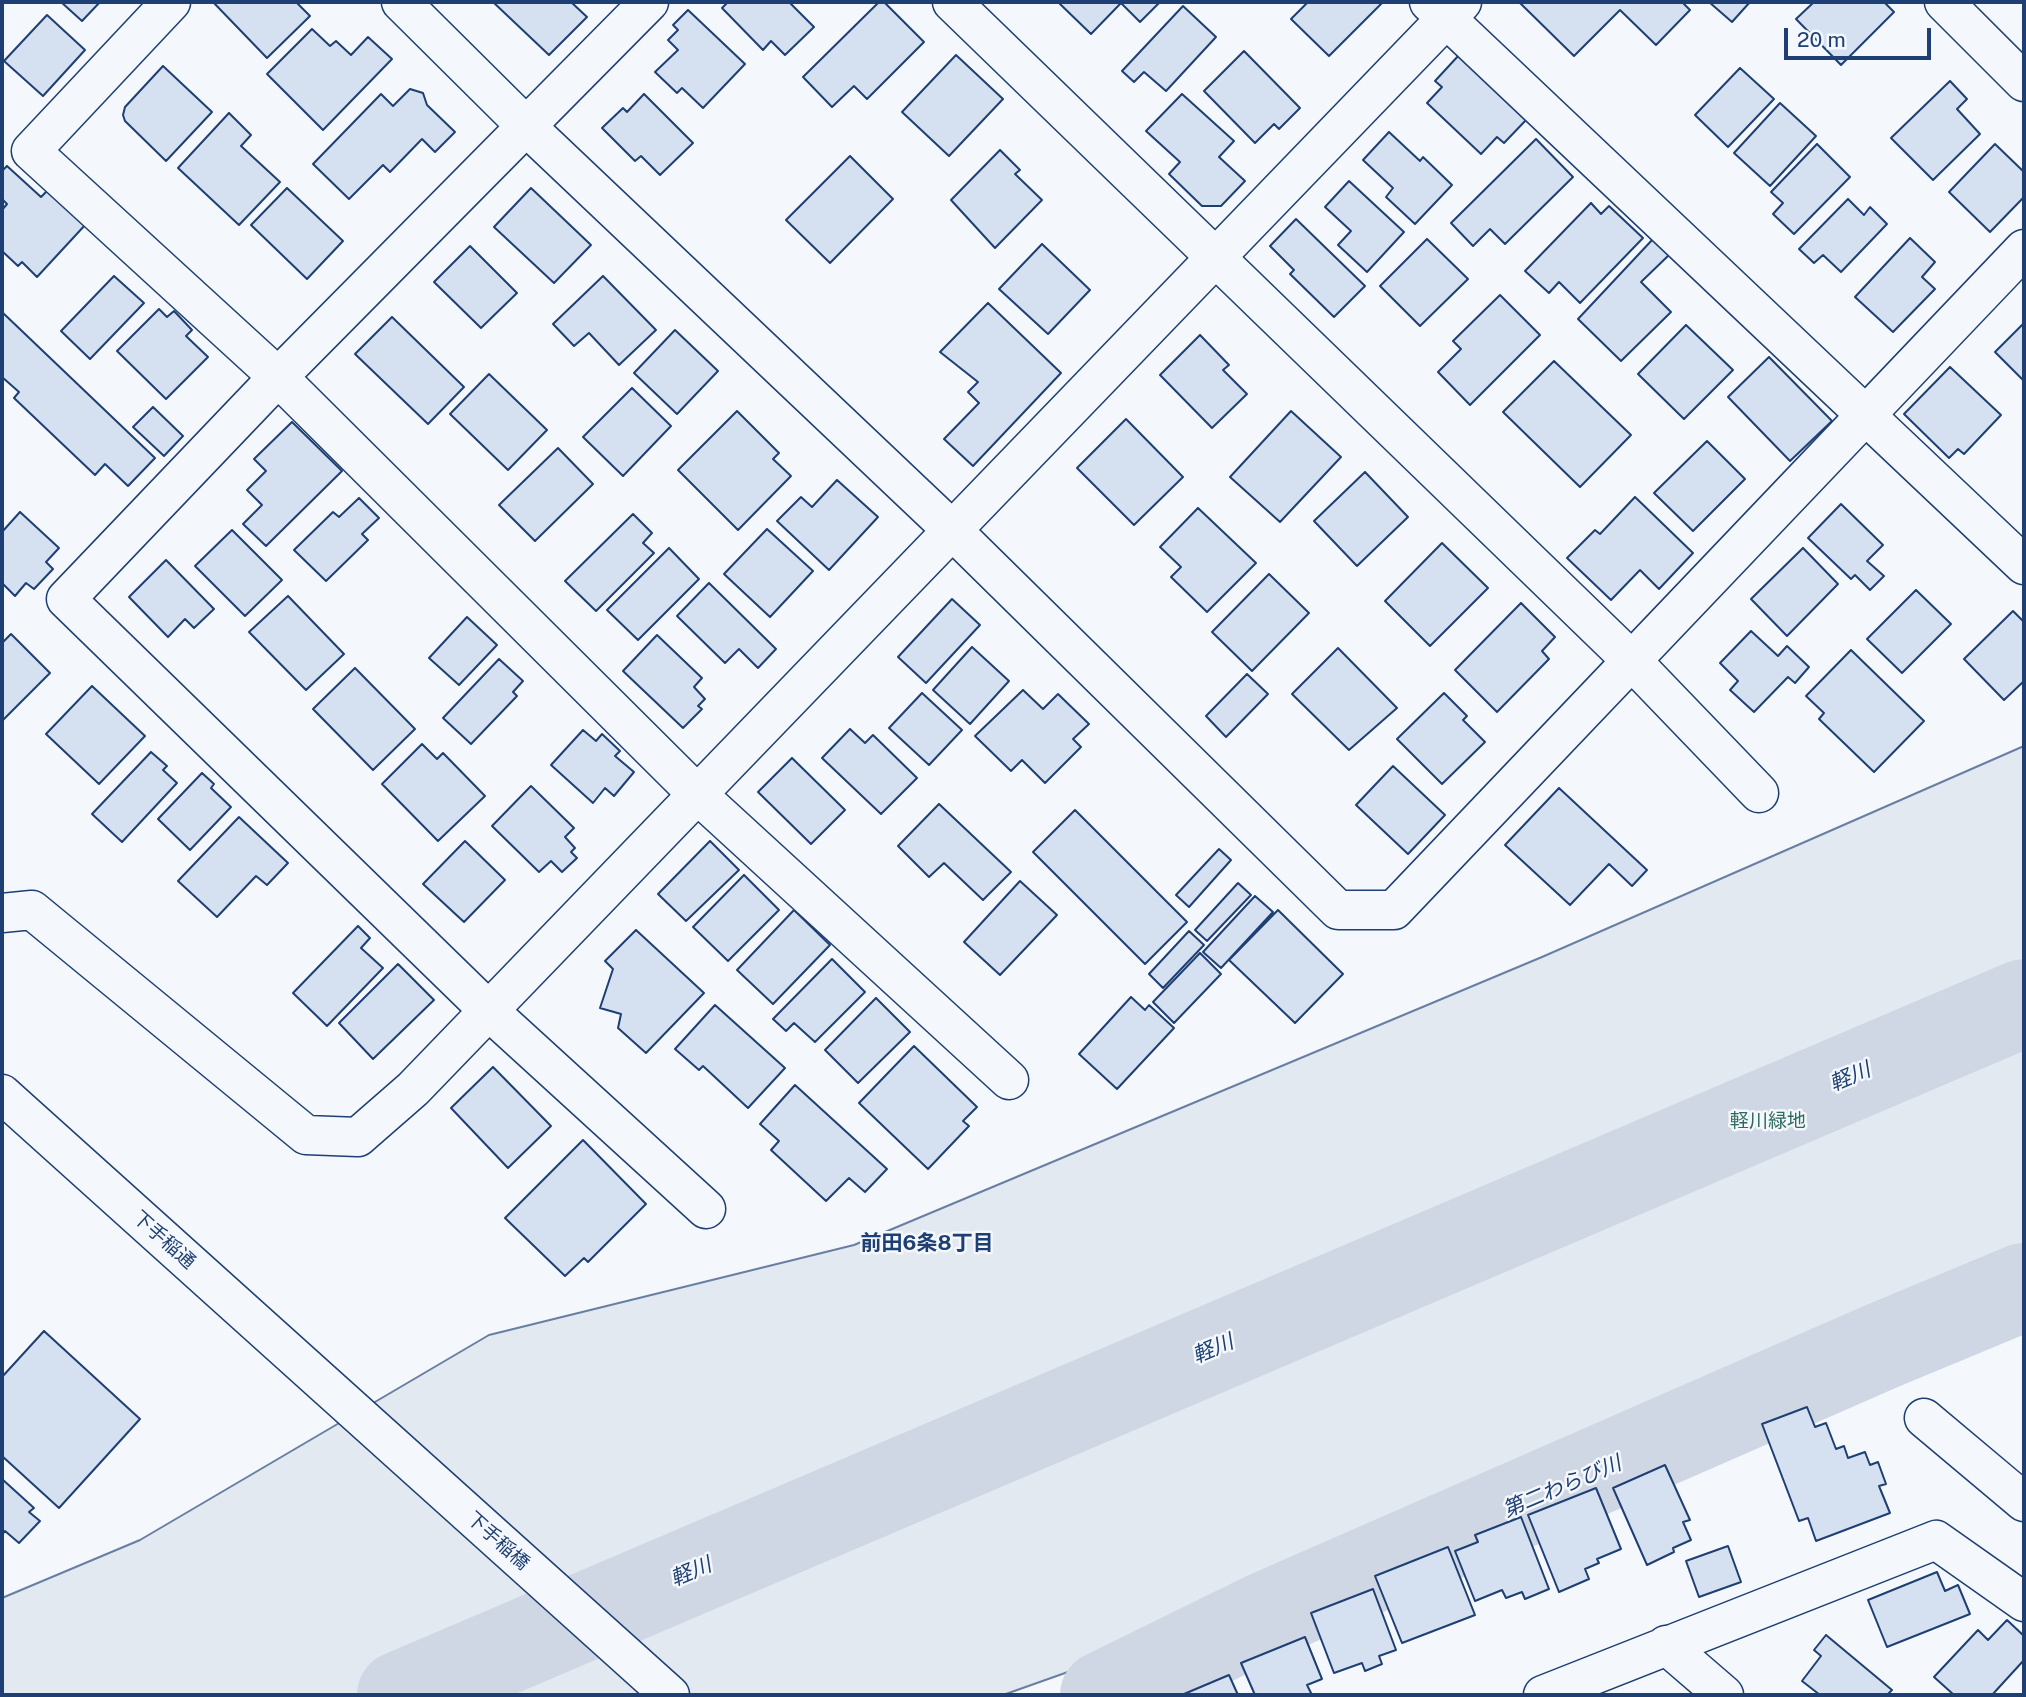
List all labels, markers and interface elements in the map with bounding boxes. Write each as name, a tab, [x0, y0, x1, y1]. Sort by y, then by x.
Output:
scale bar	[1788, 14, 1935, 58]
text: 20 m	[1797, 27, 1846, 52]
water label: 軽川	[1826, 1057, 1874, 1097]
park label: 軽川緑地	[1730, 1110, 1806, 1132]
street label: 下手稲通	[128, 1206, 200, 1274]
district label: 前田6条8丁目	[861, 1231, 993, 1257]
water label: 軽川	[1189, 1329, 1237, 1369]
water label: 第二わらび川	[1499, 1451, 1625, 1523]
street label: 下手稲橋	[462, 1507, 534, 1575]
water label: 軽川	[667, 1552, 715, 1592]

